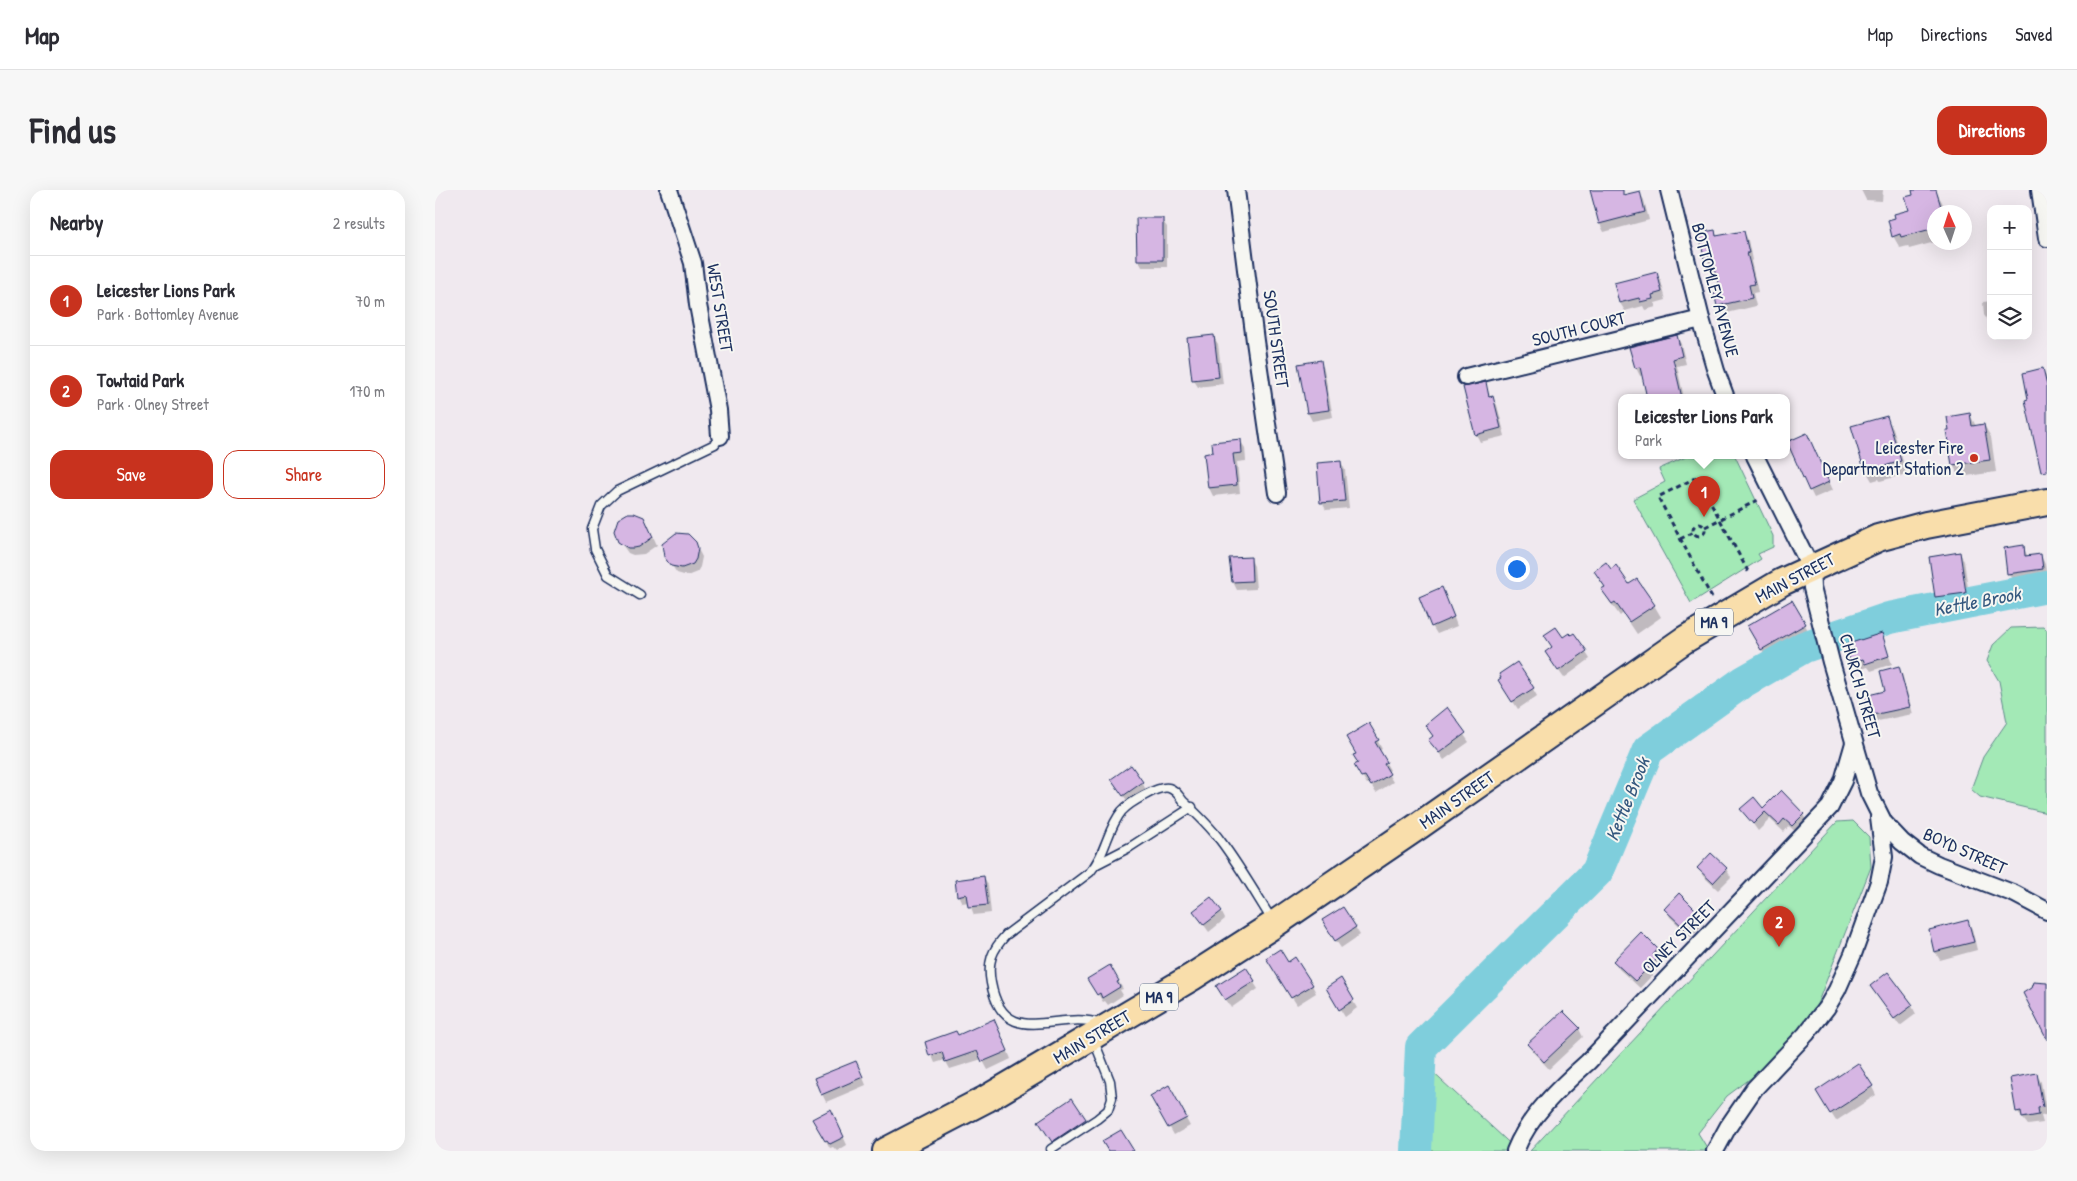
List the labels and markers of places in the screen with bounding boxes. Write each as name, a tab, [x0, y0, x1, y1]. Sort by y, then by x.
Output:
place label: Leicester Fire Department Station 2	[1823, 435, 1965, 481]
marker: Leicester Fire Department Station 2	[1968, 452, 1980, 464]
pin: 1	[1688, 476, 1720, 517]
pin: 2	[1763, 906, 1795, 947]

